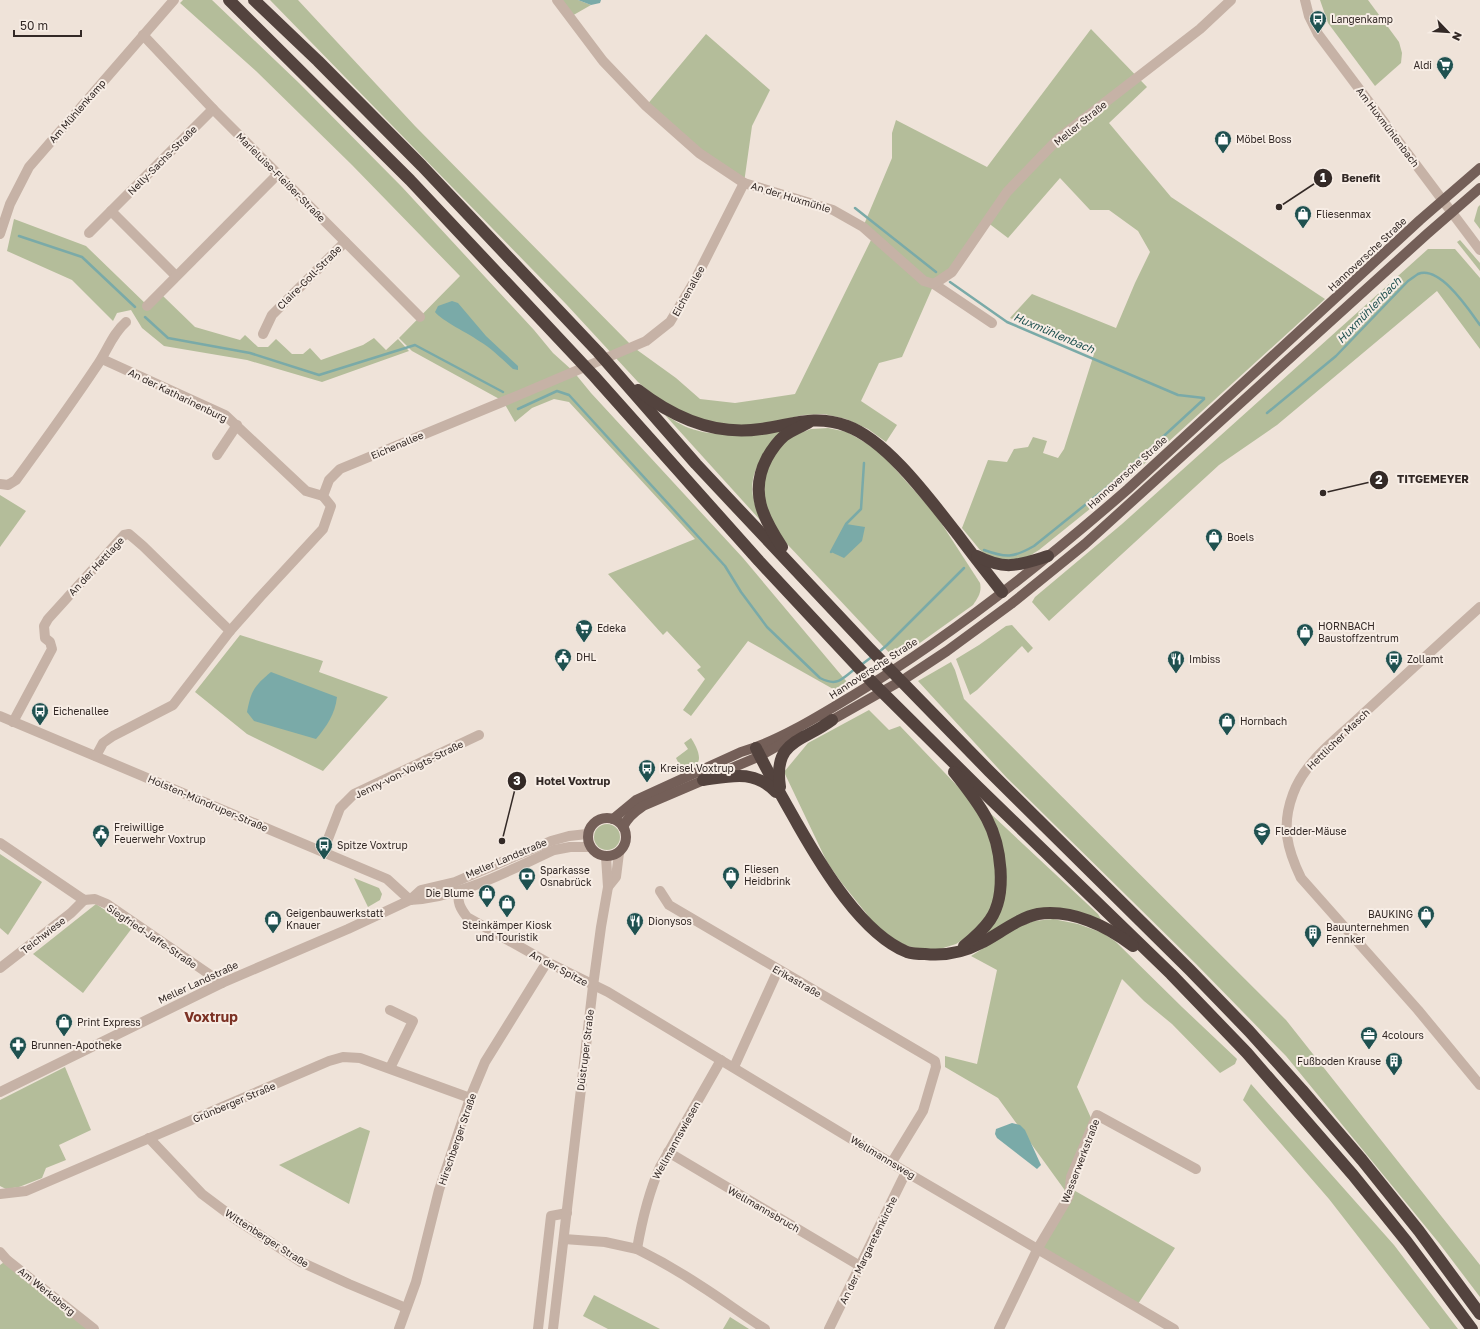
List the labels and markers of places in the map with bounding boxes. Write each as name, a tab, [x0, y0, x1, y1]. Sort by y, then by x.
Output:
bus stop icon: Langenkamp	[1308, 9, 1328, 34]
place label: Langenkamp	[1331, 13, 1393, 25]
supermarket icon: Aldi	[1435, 55, 1455, 80]
place label: Aldi	[1414, 59, 1432, 71]
shop icon: Möbel Boss	[1213, 129, 1233, 154]
place label: Möbel Boss	[1236, 133, 1292, 145]
callout: Benefit	[1313, 166, 1388, 189]
shop icon: Fliesenmax	[1293, 204, 1313, 229]
place label: Fliesenmax	[1316, 208, 1371, 220]
callout: TITGEMEYER	[1369, 468, 1477, 491]
shop icon: Boels	[1204, 527, 1224, 552]
place label: Boels	[1227, 531, 1254, 543]
supermarket icon: Edeka	[574, 618, 594, 643]
place label: HORNBACH Baustoffzentrum	[1318, 620, 1399, 644]
place label: Edeka	[597, 622, 626, 634]
shop icon: HORNBACH Baustoffzentrum	[1295, 622, 1315, 647]
public building icon: DHL	[553, 647, 573, 672]
restaurant icon: Imbiss	[1166, 649, 1186, 674]
bus stop icon: Zollamt	[1384, 649, 1404, 674]
place label: DHL	[576, 651, 597, 663]
place label: Imbiss	[1189, 653, 1220, 665]
place label: Zollamt	[1407, 653, 1444, 665]
bus stop icon: Eichenallee	[30, 701, 50, 726]
place label: Eichenallee	[53, 705, 109, 717]
shop icon: Hornbach	[1217, 711, 1237, 736]
place label: Hornbach	[1240, 715, 1287, 727]
bus stop icon: Kreisel Voxtrup	[637, 758, 657, 783]
place label: Kreisel Voxtrup	[660, 762, 734, 774]
callout: Hotel Voxtrup	[507, 770, 618, 793]
place label: Freiwillige Feuerwehr Voxtrup	[114, 821, 206, 845]
school or university icon: Fledder-Mäuse	[1252, 821, 1272, 846]
public building icon: Freiwillige Feuerwehr Voxtrup	[91, 823, 111, 848]
place label: Fledder-Mäuse	[1275, 825, 1347, 837]
bus stop icon: Spitze Voxtrup	[314, 835, 334, 860]
place label: Spitze Voxtrup	[337, 839, 408, 851]
place label: Fliesen Heidbrink	[744, 863, 791, 887]
place label: Sparkasse Osnabrück	[540, 864, 592, 888]
shop icon: Fliesen Heidbrink	[721, 865, 741, 890]
bank icon: Sparkasse Osnabrück	[517, 866, 537, 891]
shop icon: Die Blume	[477, 883, 497, 908]
place label: Die Blume	[425, 887, 474, 899]
shop icon: Steinkämper Kiosk und Touristik	[497, 893, 517, 918]
shop icon: BAUKING	[1416, 904, 1436, 929]
place label: Geigenbauwerkstatt Knauer	[286, 907, 384, 931]
place label: BAUKING	[1368, 908, 1413, 920]
shop icon: Geigenbauwerkstatt Knauer	[263, 909, 283, 934]
restaurant icon: Dionysos	[625, 911, 645, 936]
place label: Dionysos	[648, 915, 692, 927]
place label: Steinkämper Kiosk und Touristik	[462, 919, 552, 943]
place label: Bauunternehmen Fennker	[1326, 921, 1409, 945]
building icon: Bauunternehmen Fennker	[1303, 923, 1323, 948]
shop icon: Print Express	[54, 1012, 74, 1037]
place label: Print Express	[77, 1016, 141, 1028]
office icon: 4colours	[1359, 1025, 1379, 1050]
place label: 4colours	[1382, 1029, 1424, 1041]
pharmacy icon: Brunnen-Apotheke	[8, 1035, 28, 1060]
place label: Brunnen-Apotheke	[31, 1039, 122, 1051]
building icon: Fußboden Krause	[1384, 1051, 1404, 1076]
place label: Fußboden Krause	[1297, 1055, 1381, 1067]

